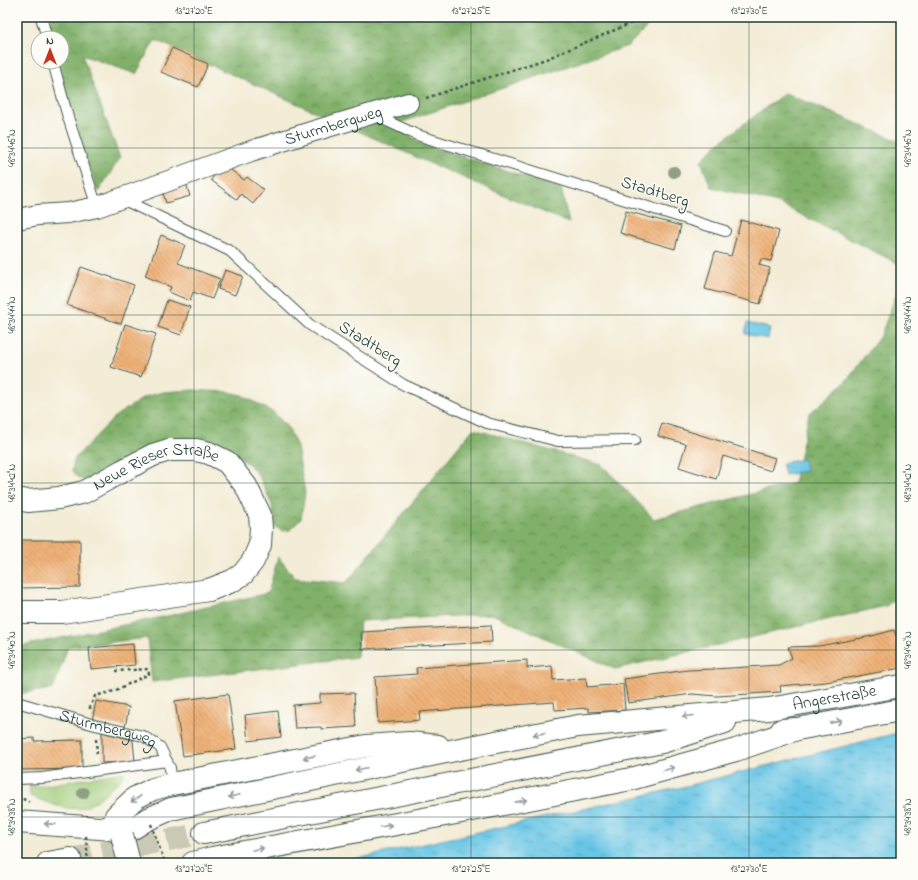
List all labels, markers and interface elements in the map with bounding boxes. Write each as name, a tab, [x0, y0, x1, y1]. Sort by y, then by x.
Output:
text: 13°27'20"E	[175, 4, 213, 19]
text: 13°27'25"E	[451, 4, 491, 19]
text: 13°27'30"E	[731, 4, 767, 19]
north arrow	[30, 30, 70, 70]
text: N	[46, 33, 54, 49]
street label: Sturmbergweg	[281, 99, 386, 152]
text: 48°34'46"N	[5, 129, 20, 167]
text: 48°34'46"N	[901, 129, 916, 167]
street label: Stadtberg	[617, 170, 692, 216]
text: 48°34'44"N	[5, 296, 20, 334]
text: 48°34'44"N	[901, 296, 916, 334]
street label: Stadtberg	[332, 315, 407, 375]
street label: Neue Rieser Straße	[88, 437, 224, 497]
text: 48°34'42"N	[5, 464, 20, 502]
text: 48°34'42"N	[901, 464, 916, 502]
text: 48°34'40"N	[5, 631, 20, 669]
text: 48°34'40"N	[901, 631, 916, 669]
street label: Angerstraße	[791, 678, 879, 717]
street label: Sturmbergweg	[56, 703, 162, 756]
one-way arrow	[682, 713, 695, 720]
one-way arrow	[829, 718, 842, 726]
one-way arrow	[533, 730, 546, 738]
one-way arrow	[303, 754, 316, 762]
one-way arrow	[662, 764, 675, 772]
one-way arrow	[355, 766, 368, 774]
one-way arrow	[228, 793, 241, 801]
one-way arrow	[131, 794, 142, 803]
one-way arrow	[514, 796, 527, 804]
text: 48°34'38"N	[5, 798, 20, 835]
text: 48°34'38"N	[901, 798, 916, 835]
one-way arrow	[44, 820, 57, 827]
one-way arrow	[379, 822, 392, 830]
one-way arrow	[251, 845, 264, 853]
text: 13°27'20"E	[175, 862, 213, 877]
text: 13°27'25"E	[451, 862, 491, 877]
text: 13°27'30"E	[731, 862, 767, 877]

